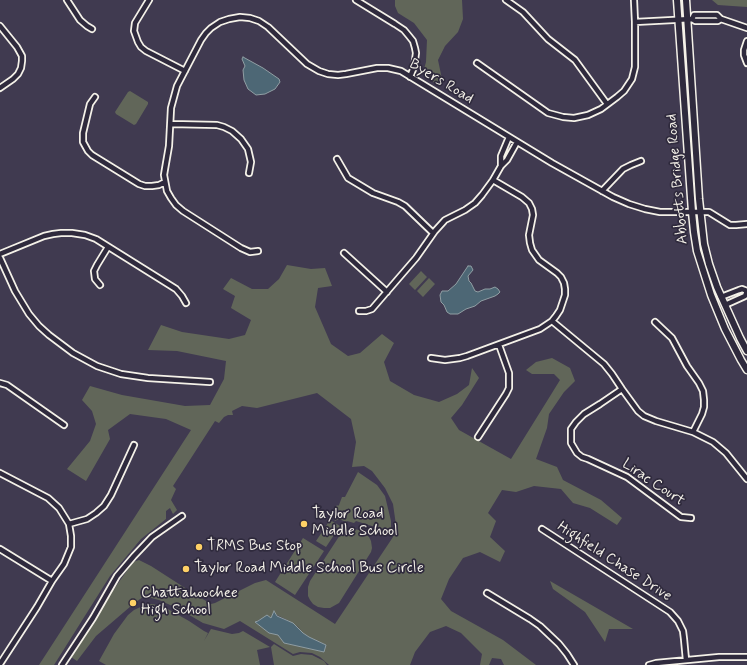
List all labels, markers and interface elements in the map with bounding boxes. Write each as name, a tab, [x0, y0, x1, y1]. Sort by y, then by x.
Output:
street label: Byers Road	[405, 56, 477, 108]
street label: Abbotts Bridge Road	[663, 113, 693, 245]
street label: Lirac Court	[618, 455, 688, 511]
place label: Taylor Road Middle School	[312, 506, 398, 541]
street label: Highfield Chase Drive	[553, 518, 675, 606]
marker: Taylor Road Middle School	[299, 519, 309, 529]
place label: TRMS Bus Stop	[207, 538, 302, 556]
marker: TRMS Bus Stop	[194, 542, 204, 552]
place label: Taylor Road Middle School Bus Circle	[194, 560, 424, 578]
marker: Taylor Road Middle School Bus Circle	[181, 564, 191, 574]
place label: Chattahoochee High School	[141, 585, 238, 620]
marker: Chattahoochee High School	[128, 598, 138, 608]

